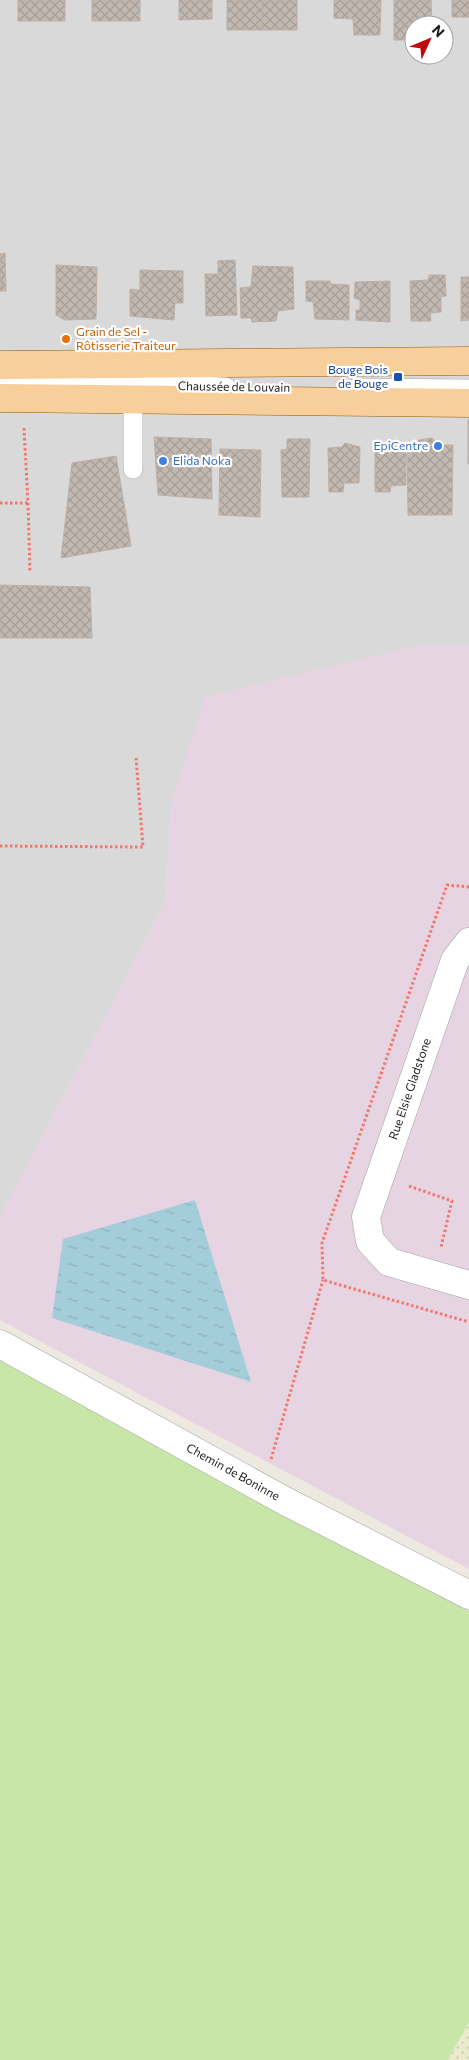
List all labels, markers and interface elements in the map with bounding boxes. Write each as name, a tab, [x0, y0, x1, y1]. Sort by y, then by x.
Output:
north arrow	[404, 15, 454, 65]
text: N	[429, 21, 448, 40]
place label: Grain de Sel - Rôtisserie Traiteur	[76, 324, 176, 352]
marker: Grain de Sel - Rôtisserie Traiteur	[60, 333, 72, 345]
place label: Bouge Bois de Bouge	[328, 362, 388, 390]
marker: Bouge Bois de Bouge	[392, 371, 404, 383]
street label: Chaussée de Louvain	[178, 378, 290, 394]
place label: EpiCentre	[373, 438, 428, 452]
marker: EpiCentre	[432, 440, 444, 452]
place label: Elida Noka	[173, 453, 231, 467]
marker: Elida Noka	[157, 455, 169, 467]
street label: Rue Elsie Gladstone	[385, 1036, 433, 1141]
street label: Chemin de Boninne	[184, 1440, 283, 1503]

